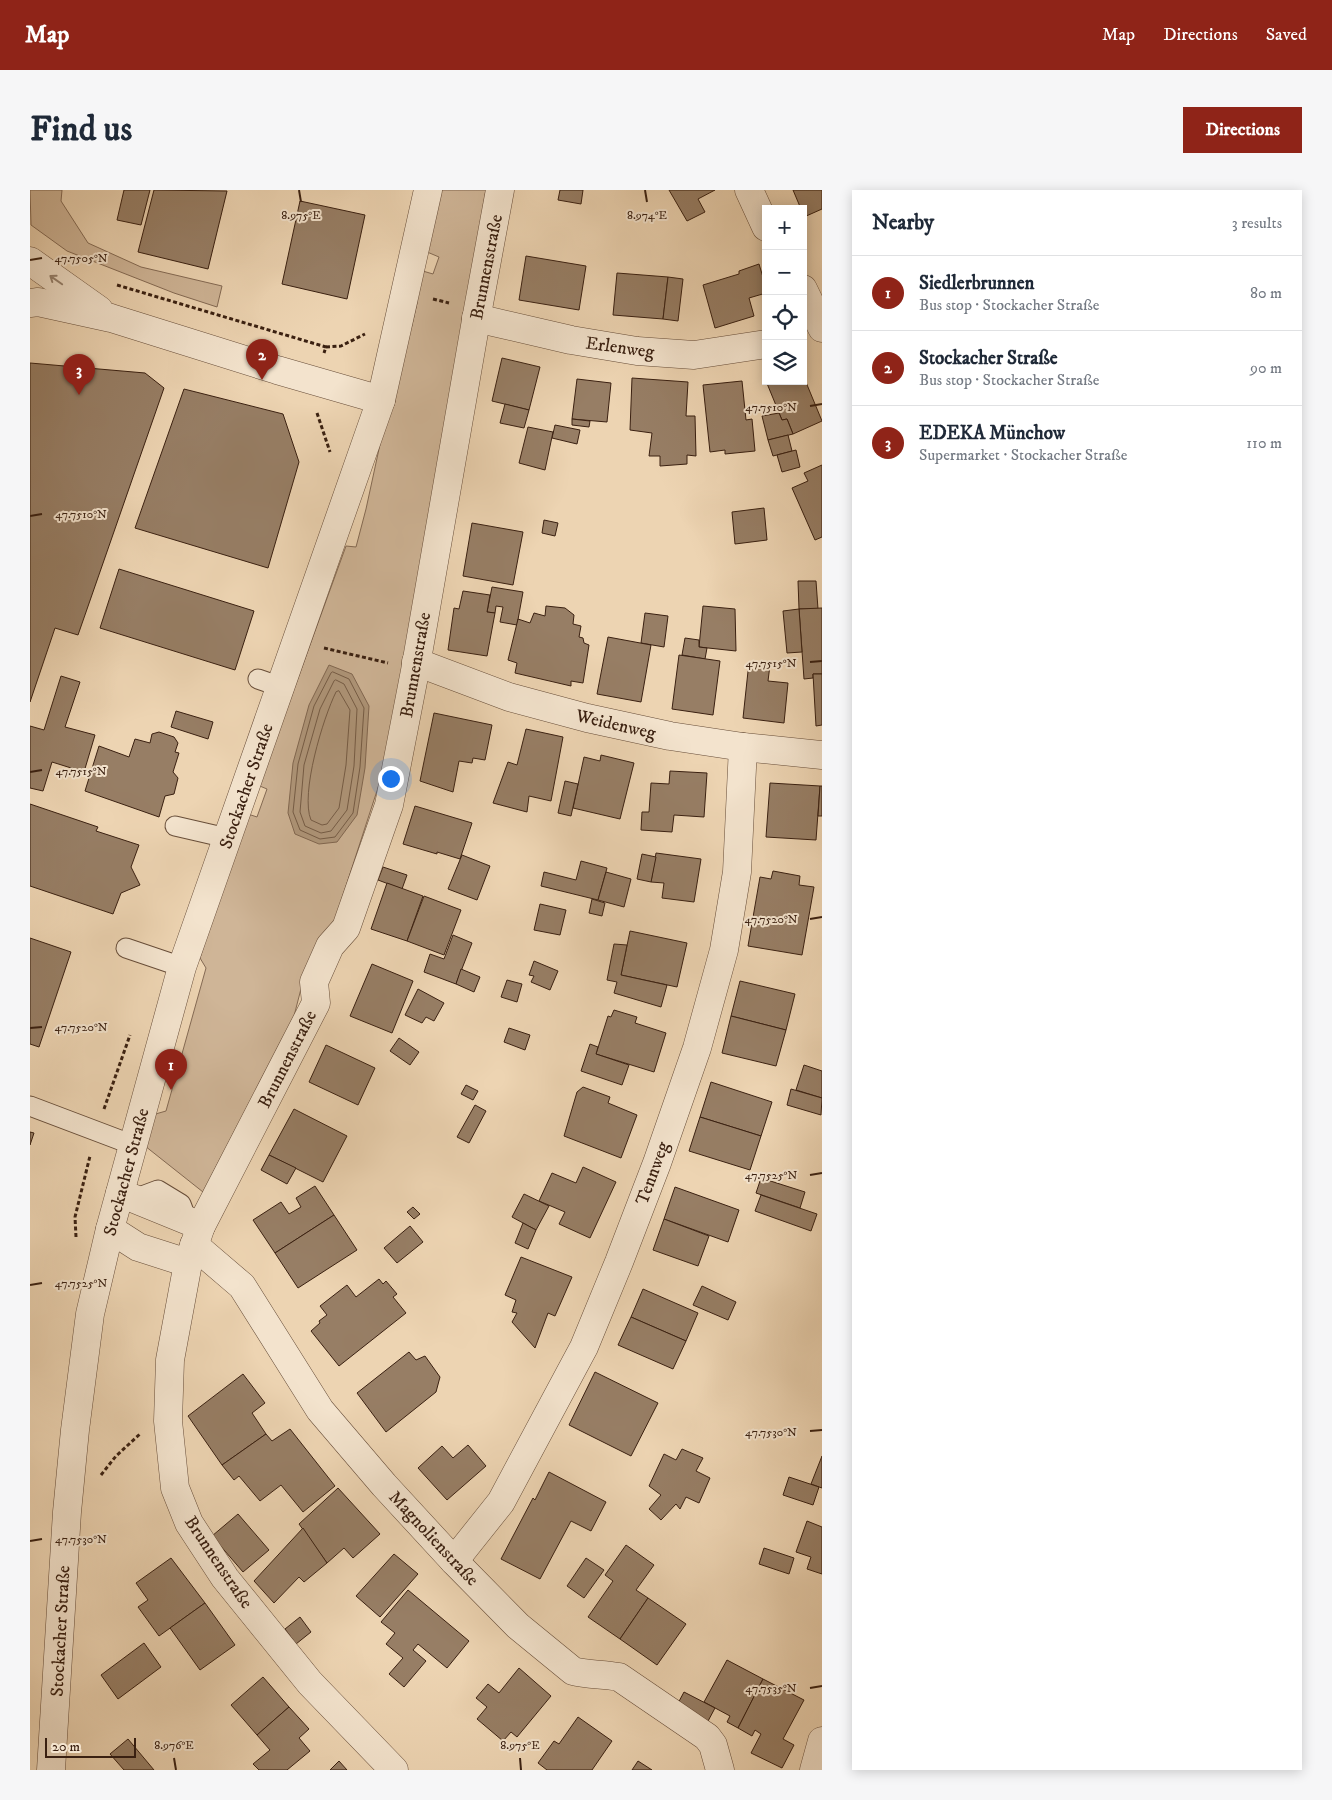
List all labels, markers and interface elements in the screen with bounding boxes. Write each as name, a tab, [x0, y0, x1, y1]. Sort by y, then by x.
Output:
text: Map	[25, 20, 69, 50]
text: Map	[1102, 24, 1135, 46]
text: Directions	[1163, 24, 1238, 46]
text: Saved	[1266, 24, 1307, 46]
button: Directions	[1183, 107, 1302, 153]
text: Find us	[30, 108, 132, 152]
map controls	[762, 205, 807, 385]
button: +	[762, 205, 807, 250]
text: 8.975°E	[281, 208, 321, 223]
text: 8.974°E	[627, 208, 668, 223]
text: Nearby	[872, 210, 934, 236]
street label: Brunnenstraße	[466, 213, 508, 322]
text: 3 results	[1232, 213, 1282, 233]
button: −	[762, 250, 807, 295]
text: 47.7505°N	[54, 251, 108, 266]
text: Siedlerbrunnen	[919, 272, 1034, 295]
one-way arrow	[49, 275, 63, 285]
text: 1	[885, 283, 891, 303]
text: 80 m	[1250, 283, 1282, 303]
button: locate	[762, 295, 807, 340]
text: Bus stop · Stockacher Straße	[919, 295, 1099, 315]
street label: Erlenweg	[584, 332, 656, 364]
pin: 2	[246, 339, 278, 380]
button: layers	[762, 340, 807, 385]
text: Stockacher Straße	[919, 347, 1058, 370]
pin: 3	[63, 354, 95, 395]
text: 2	[884, 358, 892, 378]
text: 90 m	[1250, 358, 1282, 378]
text: Bus stop · Stockacher Straße	[919, 370, 1099, 390]
text: 47.7510°N	[745, 400, 797, 415]
text: EDEKA Münchow	[919, 422, 1065, 445]
text: 3	[885, 433, 891, 453]
text: 110 m	[1246, 433, 1282, 453]
text: Supermarket · Stockacher Straße	[919, 445, 1127, 465]
text: 47.7510°N	[55, 507, 107, 522]
street label: Brunnenstraße	[396, 611, 436, 720]
text: 47.7515°N	[745, 656, 797, 671]
street label: Weidenweg	[573, 705, 658, 745]
street label: Stockacher Straße	[215, 721, 279, 852]
text: 47.7515°N	[55, 764, 107, 779]
your location	[378, 766, 404, 792]
text: 47.7520°N	[744, 912, 798, 927]
street label: Brunnenstraße	[254, 1007, 322, 1112]
text: 47.7520°N	[54, 1020, 108, 1035]
pin: 1	[155, 1049, 187, 1090]
street label: Stockacher Straße	[99, 1106, 155, 1239]
street label: Tennweg	[631, 1138, 675, 1208]
text: 47.7525°N	[745, 1168, 797, 1183]
text: 47.7525°N	[55, 1276, 107, 1291]
text: 47.7530°N	[745, 1425, 797, 1440]
street label: Magnolienstraße	[384, 1486, 483, 1591]
street label: Brunnenstraße	[179, 1512, 257, 1613]
text: 47.7530°N	[55, 1532, 107, 1547]
street label: Stockacher Straße	[47, 1565, 75, 1697]
text: 47.7535°N	[745, 1681, 797, 1696]
scale bar	[45, 1735, 136, 1758]
text: 20 m	[52, 1738, 80, 1756]
text: 8.976°E	[154, 1738, 194, 1753]
text: 8.975°E	[500, 1738, 540, 1753]

